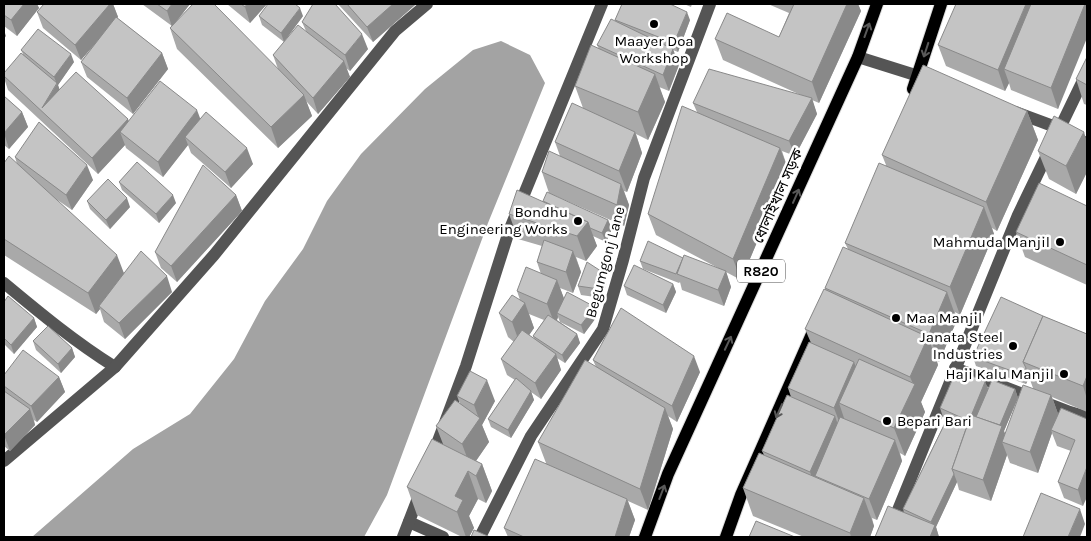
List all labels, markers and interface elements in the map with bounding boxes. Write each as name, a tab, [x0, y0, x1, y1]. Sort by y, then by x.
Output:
marker: Maayer Doa Workshop	[648, 18, 660, 30]
one-way arrow	[863, 23, 872, 39]
place label: Maayer Doa Workshop	[614, 32, 694, 67]
one-way arrow	[921, 42, 931, 58]
street label: ধোলাইখাল সড়ক	[749, 145, 807, 246]
one-way arrow	[791, 188, 801, 203]
place label: Bondhu Engineering Works	[439, 203, 568, 238]
street label: Begumgonj Lane	[581, 204, 629, 320]
marker: Bondhu Engineering Works	[572, 215, 584, 227]
place label: Mahmuda Manjil	[933, 233, 1050, 251]
marker: Mahmuda Manjil	[1054, 236, 1066, 248]
road number: R820	[737, 260, 785, 282]
place label: Maa Manjil	[906, 309, 982, 327]
marker: Maa Manjil	[890, 312, 902, 324]
place label: Janata Steel Industries	[920, 328, 1003, 363]
one-way arrow	[724, 336, 734, 351]
marker: Janata Steel Industries	[1007, 340, 1019, 352]
place label: Haji Kalu Manjil	[945, 365, 1054, 383]
marker: Haji Kalu Manjil	[1058, 368, 1070, 380]
one-way arrow	[773, 403, 783, 418]
place label: Bepari Bari	[897, 412, 972, 430]
marker: Bepari Bari	[881, 415, 893, 427]
one-way arrow	[658, 484, 667, 500]

